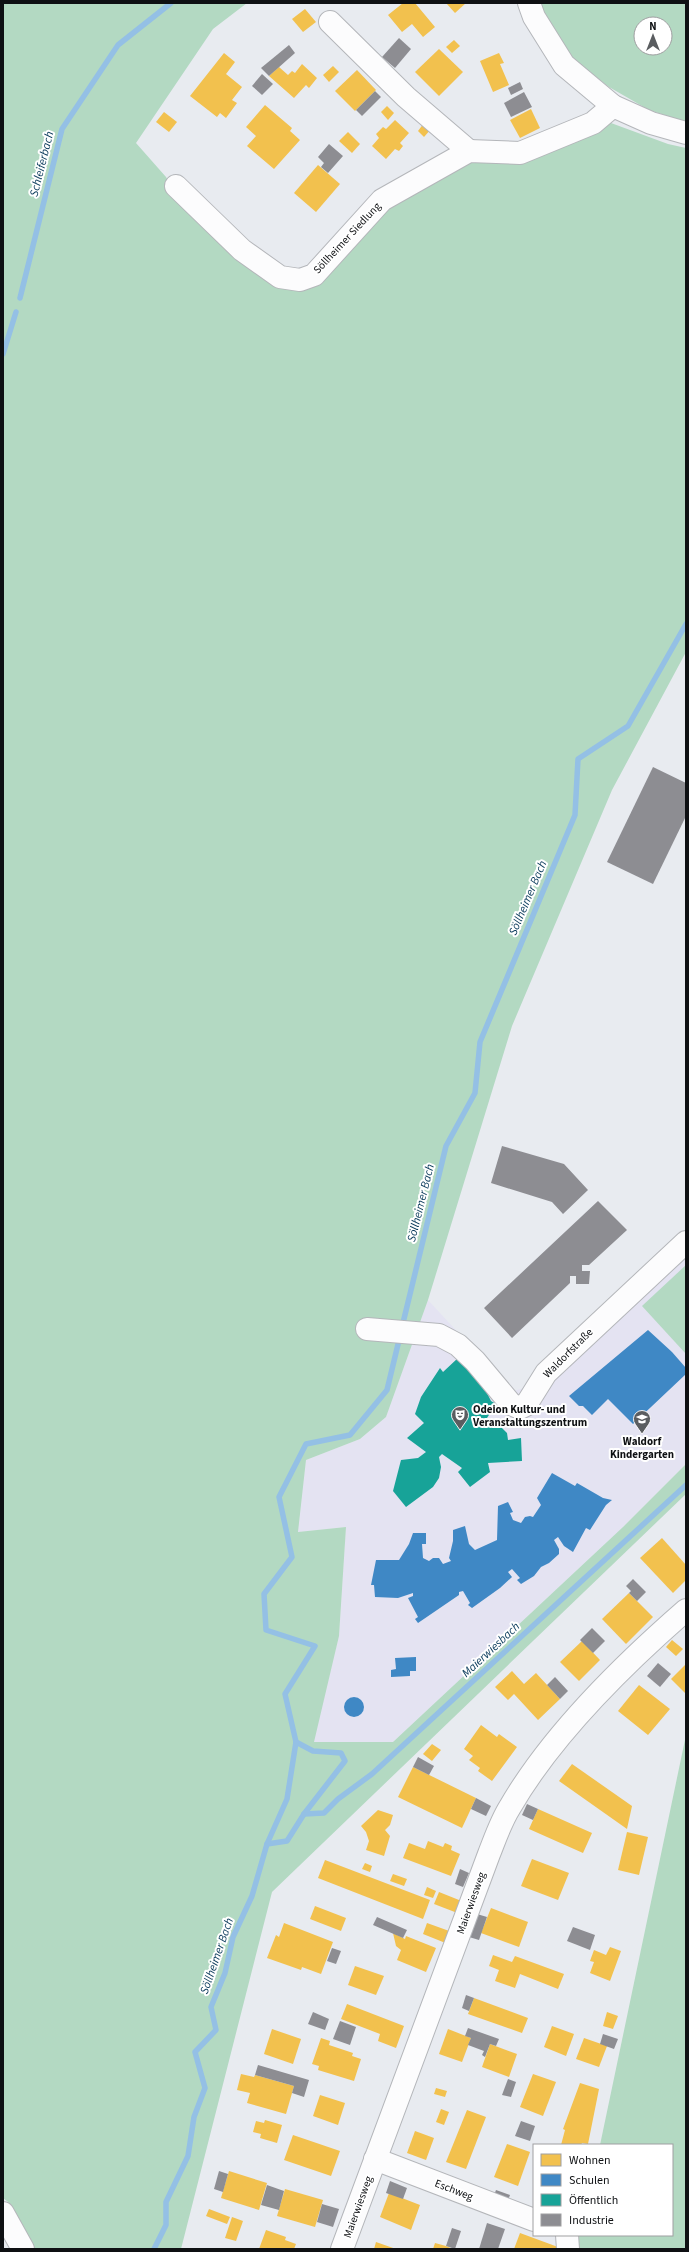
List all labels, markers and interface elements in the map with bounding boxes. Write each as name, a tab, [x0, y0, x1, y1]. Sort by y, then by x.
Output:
north arrow	[633, 16, 673, 56]
text: N	[649, 19, 657, 34]
water label: Schleiferbach	[26, 130, 58, 198]
street label: Söllheimer Siedlung	[310, 199, 384, 277]
water label: Söllheimer Bach	[505, 858, 551, 938]
water label: Söllheimer Bach	[403, 1162, 439, 1244]
street label: Waldorfstraße	[540, 1324, 597, 1381]
place label: Odeion Kultur- und Veranstaltungszentrum	[472, 1402, 587, 1430]
theatre icon: Odeion Kultur- und Veranstaltungszentrum	[450, 1405, 470, 1430]
school or university icon: Waldorf Kindergarten	[632, 1409, 652, 1434]
place label: Waldorf Kindergarten	[610, 1434, 674, 1462]
water label: Maierwiesbach	[458, 1619, 524, 1681]
street label: Maierwiesweg	[453, 1869, 489, 1936]
water label: Söllheimer Bach	[196, 1916, 238, 1996]
legend	[533, 2144, 673, 2236]
text: Wohnen	[569, 2152, 611, 2169]
text: Schulen	[569, 2172, 610, 2189]
street label: Maierwiesweg	[340, 2173, 376, 2240]
street label: Eschweg	[433, 2176, 476, 2204]
text: Öffentlich	[569, 2192, 618, 2209]
text: Industrie	[569, 2212, 614, 2229]

